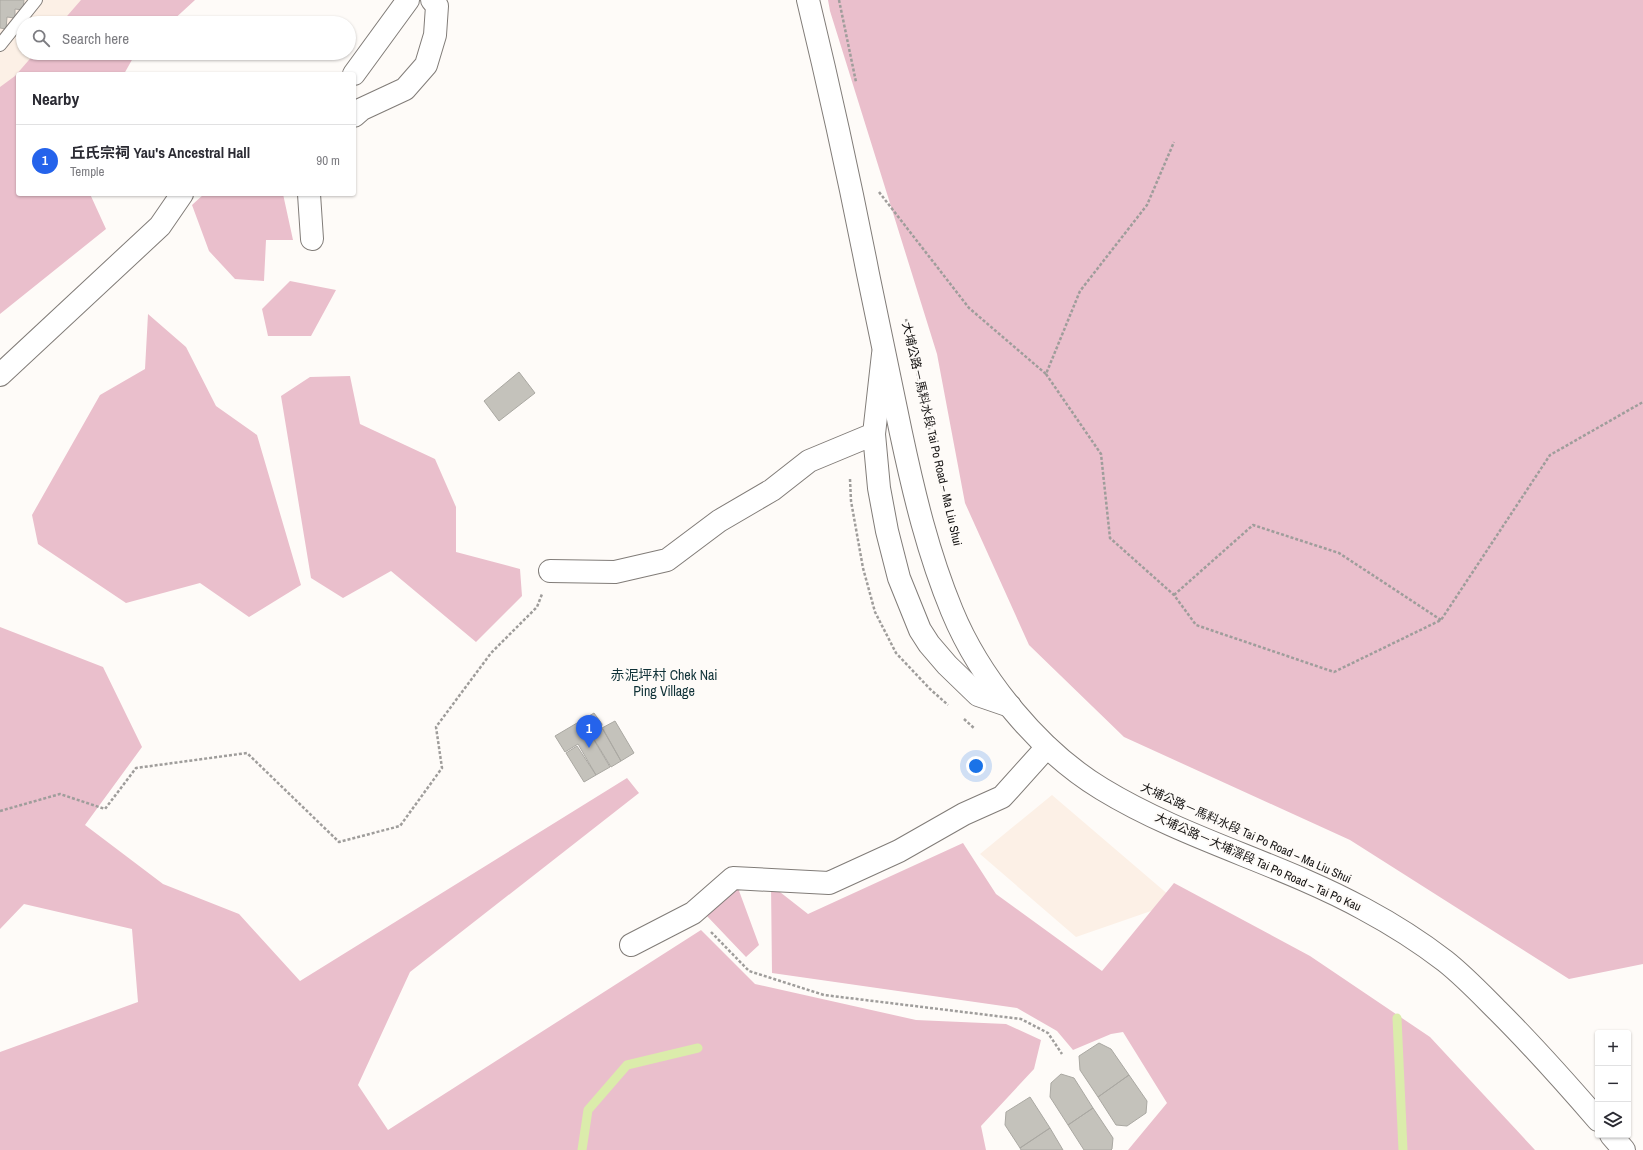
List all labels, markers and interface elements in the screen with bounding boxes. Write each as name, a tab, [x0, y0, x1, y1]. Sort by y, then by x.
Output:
search box	[16, 16, 356, 60]
icon: search	[30, 27, 52, 49]
text: Search here	[62, 28, 129, 49]
text: Nearby	[32, 87, 79, 110]
text: 丘氏宗祠 Yau's Ancestral Hall	[70, 142, 250, 163]
text: 1	[42, 152, 48, 169]
text: 90 m	[316, 152, 340, 169]
text: Temple	[70, 163, 104, 180]
street label: 大埔公路－馬料水段 Tai Po Road – Ma Liu Shui	[898, 321, 966, 547]
district label: 赤泥坪村 Chek Nai Ping Village	[610, 666, 718, 700]
pin: 1	[576, 715, 602, 748]
your location	[966, 756, 986, 776]
street label: 大埔公路－馬料水段 Tai Po Road – Ma Liu Shui	[1138, 779, 1354, 887]
street label: 大埔公路－大埔滘段 Tai Po Road – Tai Po Kau	[1152, 809, 1364, 915]
map controls	[1595, 1030, 1631, 1138]
button: +	[1595, 1030, 1631, 1066]
button: −	[1595, 1066, 1631, 1102]
button: layers	[1595, 1102, 1631, 1138]

